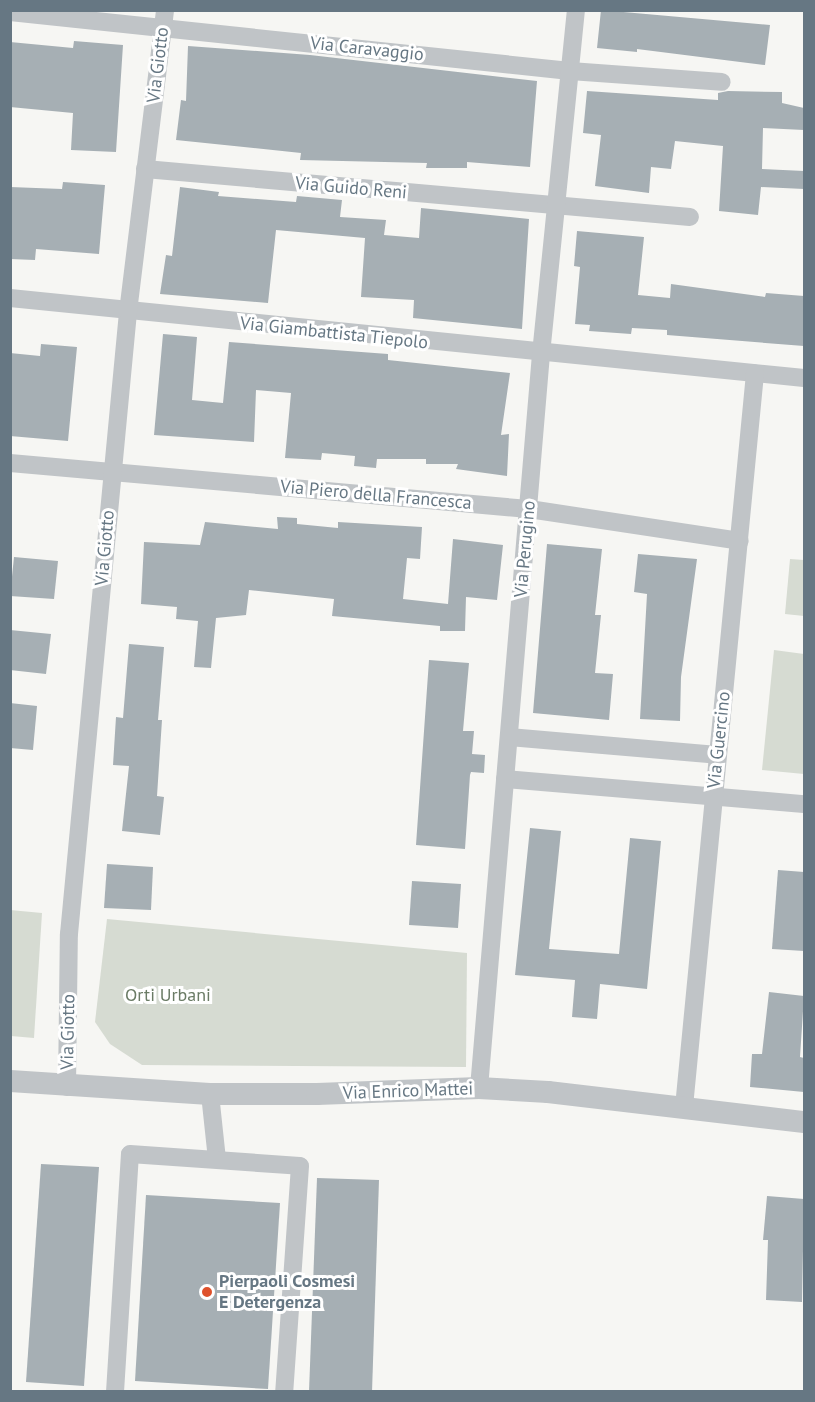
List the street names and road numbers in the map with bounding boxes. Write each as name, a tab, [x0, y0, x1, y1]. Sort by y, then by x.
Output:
street label: Via Giotto	[143, 26, 173, 104]
street label: Via Caravaggio	[309, 32, 425, 66]
street label: Via Guido Reni	[294, 172, 408, 204]
street label: Via Giambattista Tiepolo	[239, 312, 429, 354]
street label: Via Piero della Francesca	[279, 476, 473, 514]
street label: Via Perugino	[510, 500, 540, 598]
street label: Via Giotto	[91, 509, 119, 587]
street label: Via Guercino	[703, 691, 735, 789]
street label: Via Giotto	[57, 994, 79, 1070]
street label: Via Enrico Mattei	[342, 1078, 474, 1104]

